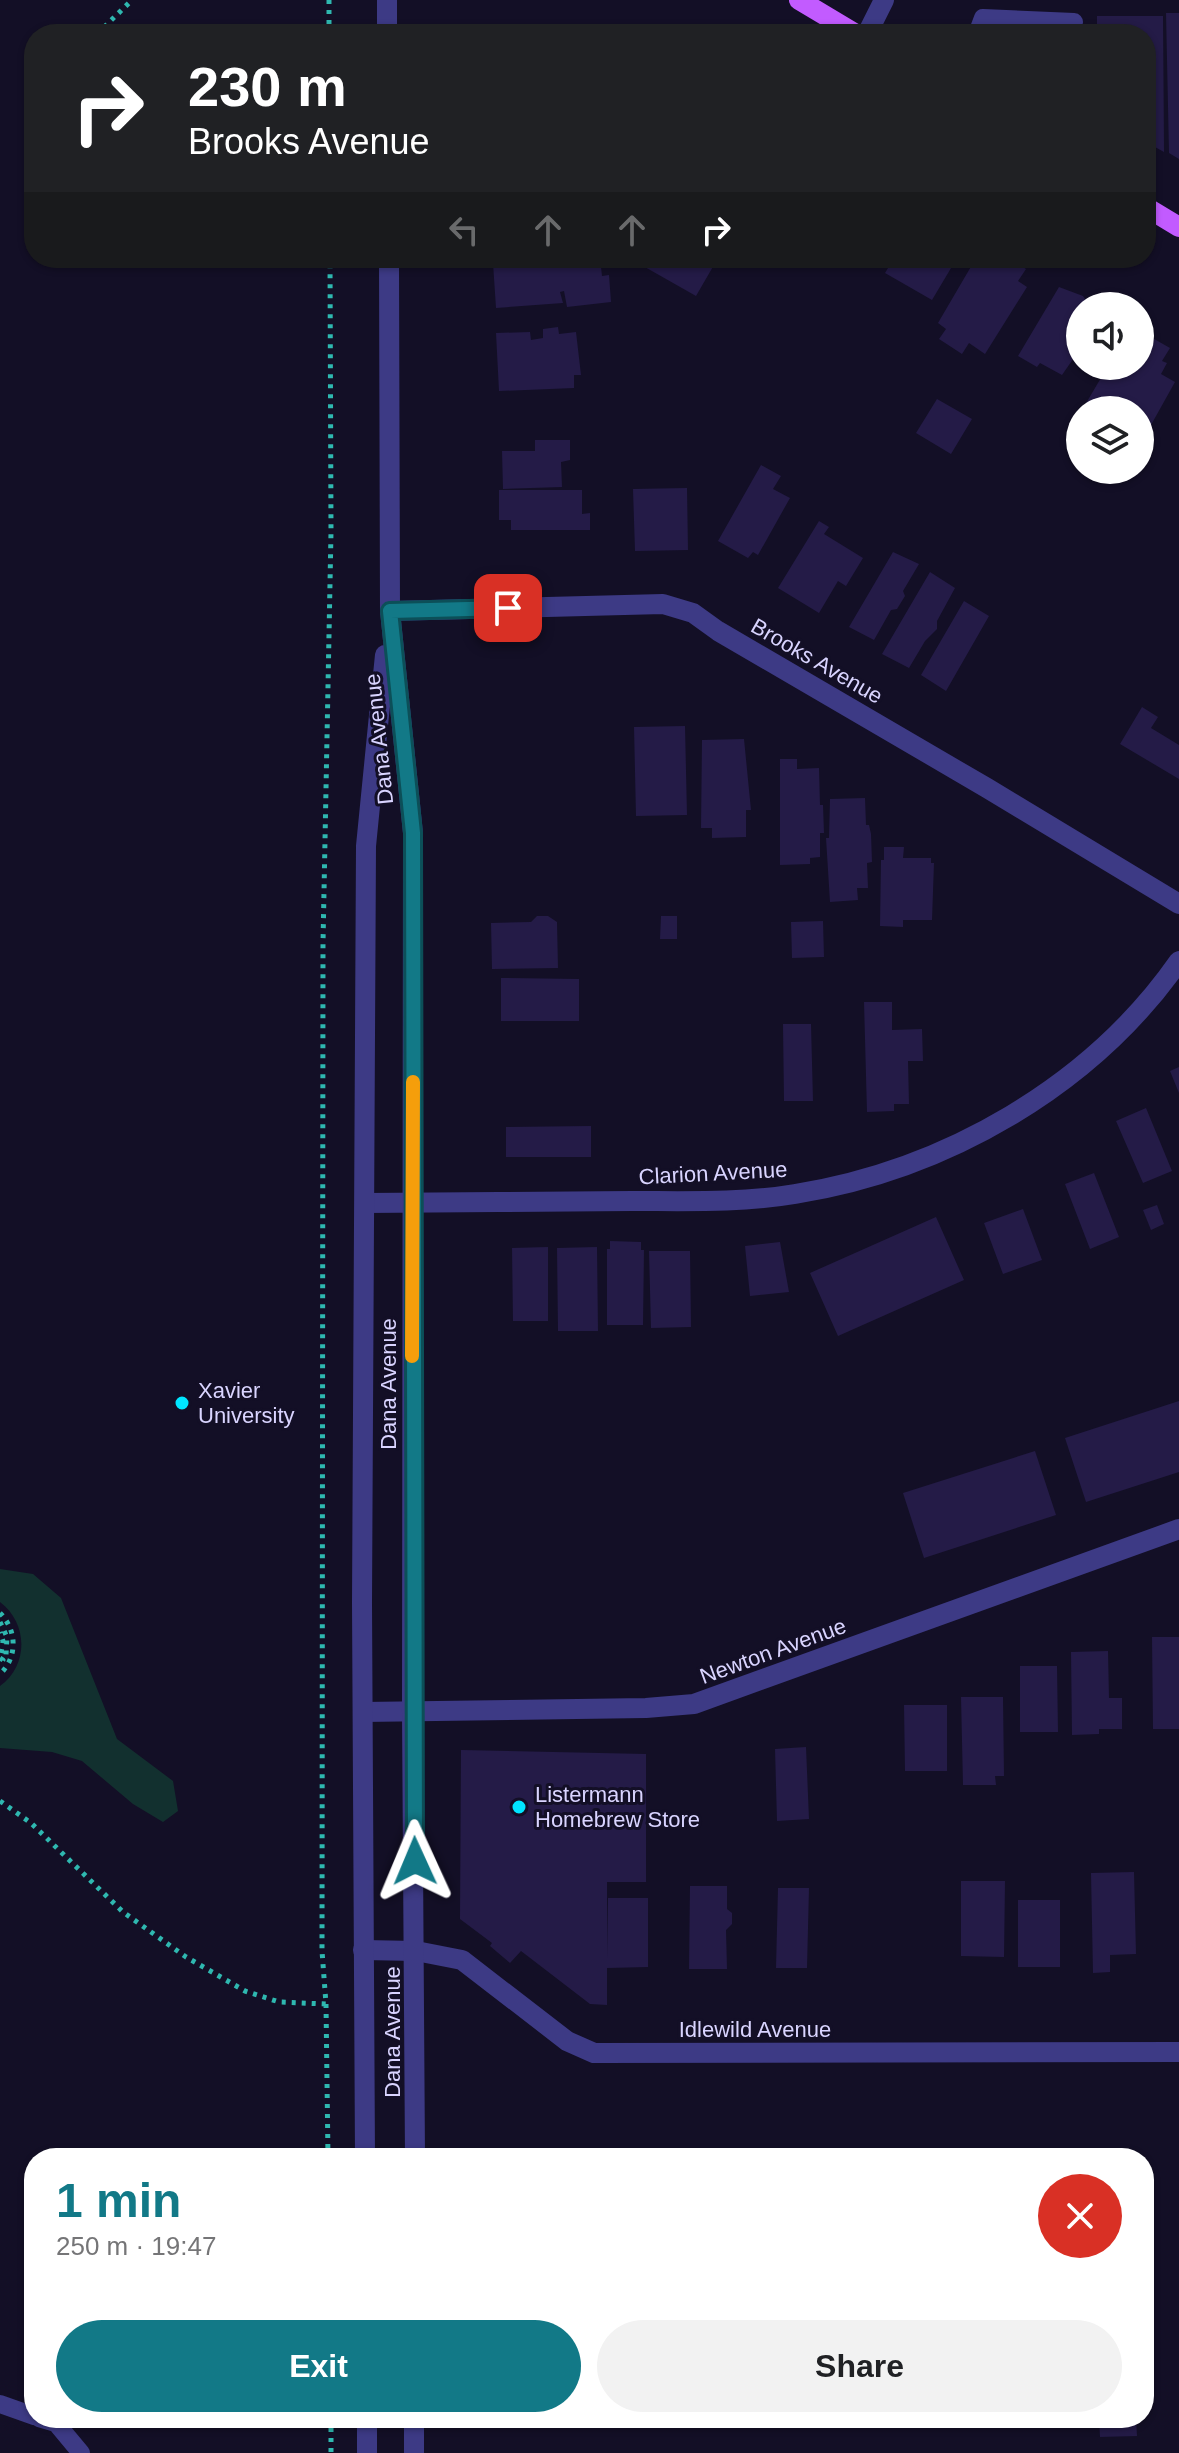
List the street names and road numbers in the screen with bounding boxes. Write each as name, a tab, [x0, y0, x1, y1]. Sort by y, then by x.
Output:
street label: Brooks Avenue	[747, 613, 887, 709]
street label: Dana Avenue	[360, 672, 398, 806]
street label: Clarion Avenue	[638, 1157, 788, 1189]
street label: Dana Avenue	[376, 1318, 401, 1450]
street label: Newton Avenue	[697, 1613, 849, 1689]
street label: Dana Avenue	[380, 1966, 405, 2098]
street label: Idlewild Avenue	[679, 2017, 831, 2042]

